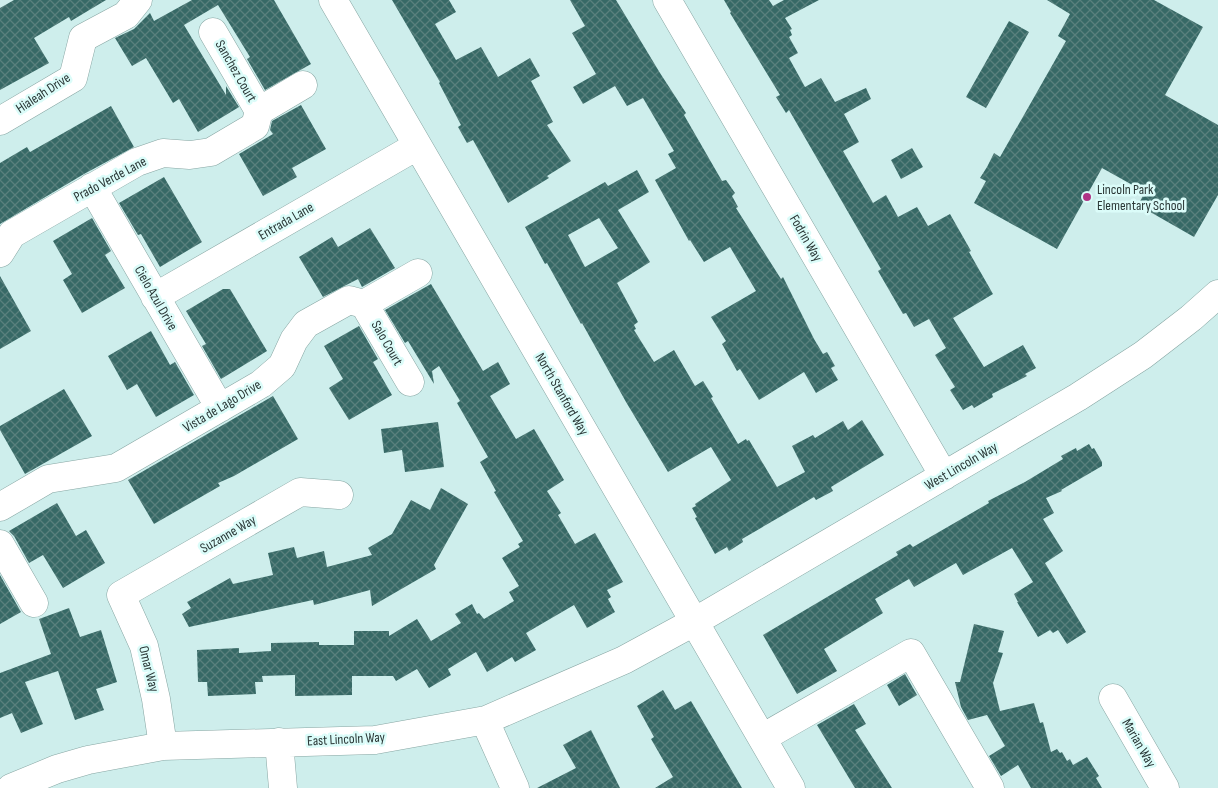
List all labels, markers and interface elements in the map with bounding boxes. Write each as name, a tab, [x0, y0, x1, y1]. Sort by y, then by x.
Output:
street label: Sanchez Court	[211, 37, 261, 105]
street label: Hialeah Drive	[13, 69, 73, 117]
street label: Prado Verde Lane	[71, 153, 149, 205]
place label: Lincoln Park Elementary School	[1097, 181, 1185, 214]
marker: Lincoln Park Elementary School	[1081, 191, 1093, 203]
street label: Entrada Lane	[255, 198, 317, 244]
street label: Fodrin Way	[786, 212, 826, 265]
street label: Cielo Azul Drive	[131, 263, 181, 333]
street label: Salo Court	[367, 318, 407, 368]
street label: North Stanford Way	[532, 350, 593, 439]
street label: Vista de Lago Drive	[180, 376, 264, 436]
street label: West Lincoln Way	[921, 438, 1001, 494]
street label: Suzanne Way	[197, 511, 259, 557]
street label: Omar Way	[135, 644, 163, 694]
street label: Marian Way	[1118, 716, 1160, 771]
street label: East Lincoln Way	[307, 728, 386, 750]

